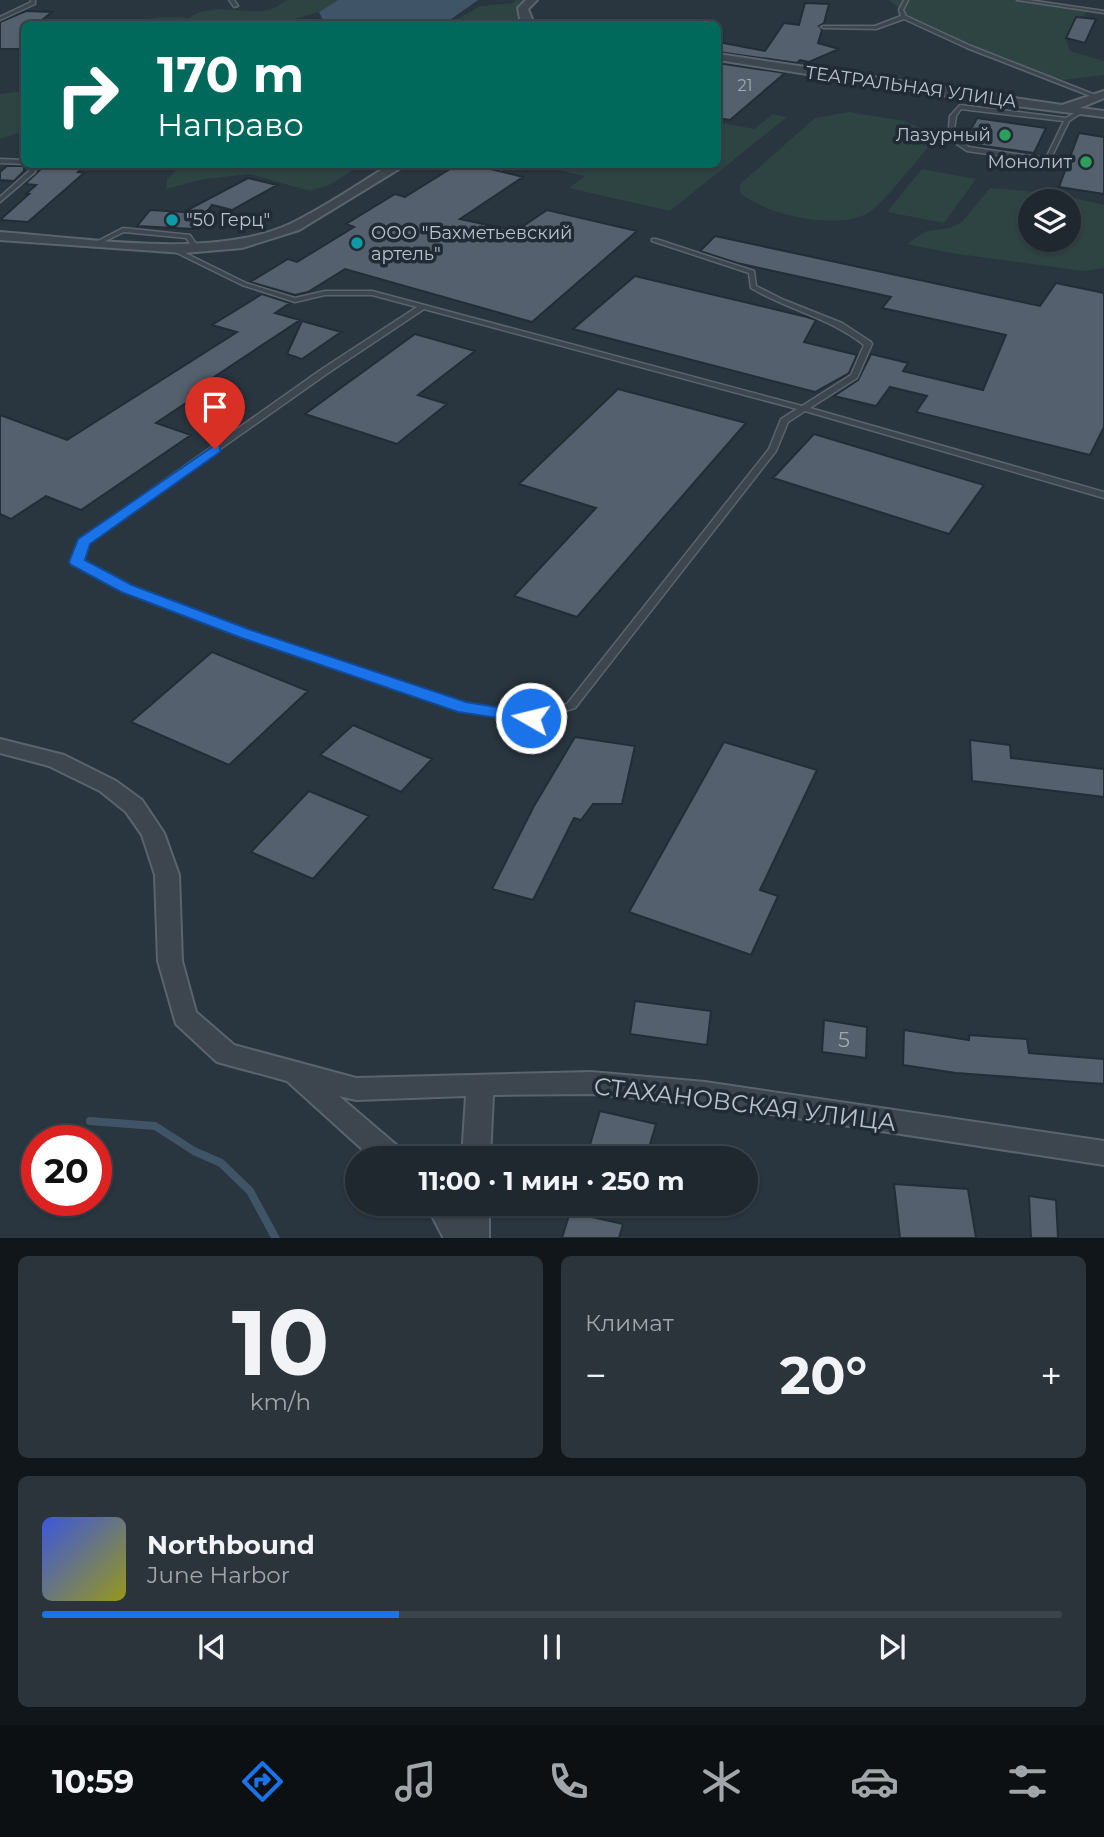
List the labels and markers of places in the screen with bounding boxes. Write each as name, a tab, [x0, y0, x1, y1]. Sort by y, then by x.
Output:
place label: Лазурный	[896, 124, 991, 146]
marker: Лазурный	[997, 127, 1013, 143]
place label: Монолит	[987, 151, 1072, 173]
marker: Монолит	[1078, 154, 1094, 170]
place label: "50 Герц"	[186, 209, 270, 231]
marker: "50 Герц"	[164, 212, 180, 228]
place label: ООО "Бахметьевский артель"	[371, 222, 572, 265]
marker: ООО "Бахметьевский артель"	[349, 235, 365, 251]
pin	[185, 377, 245, 449]

